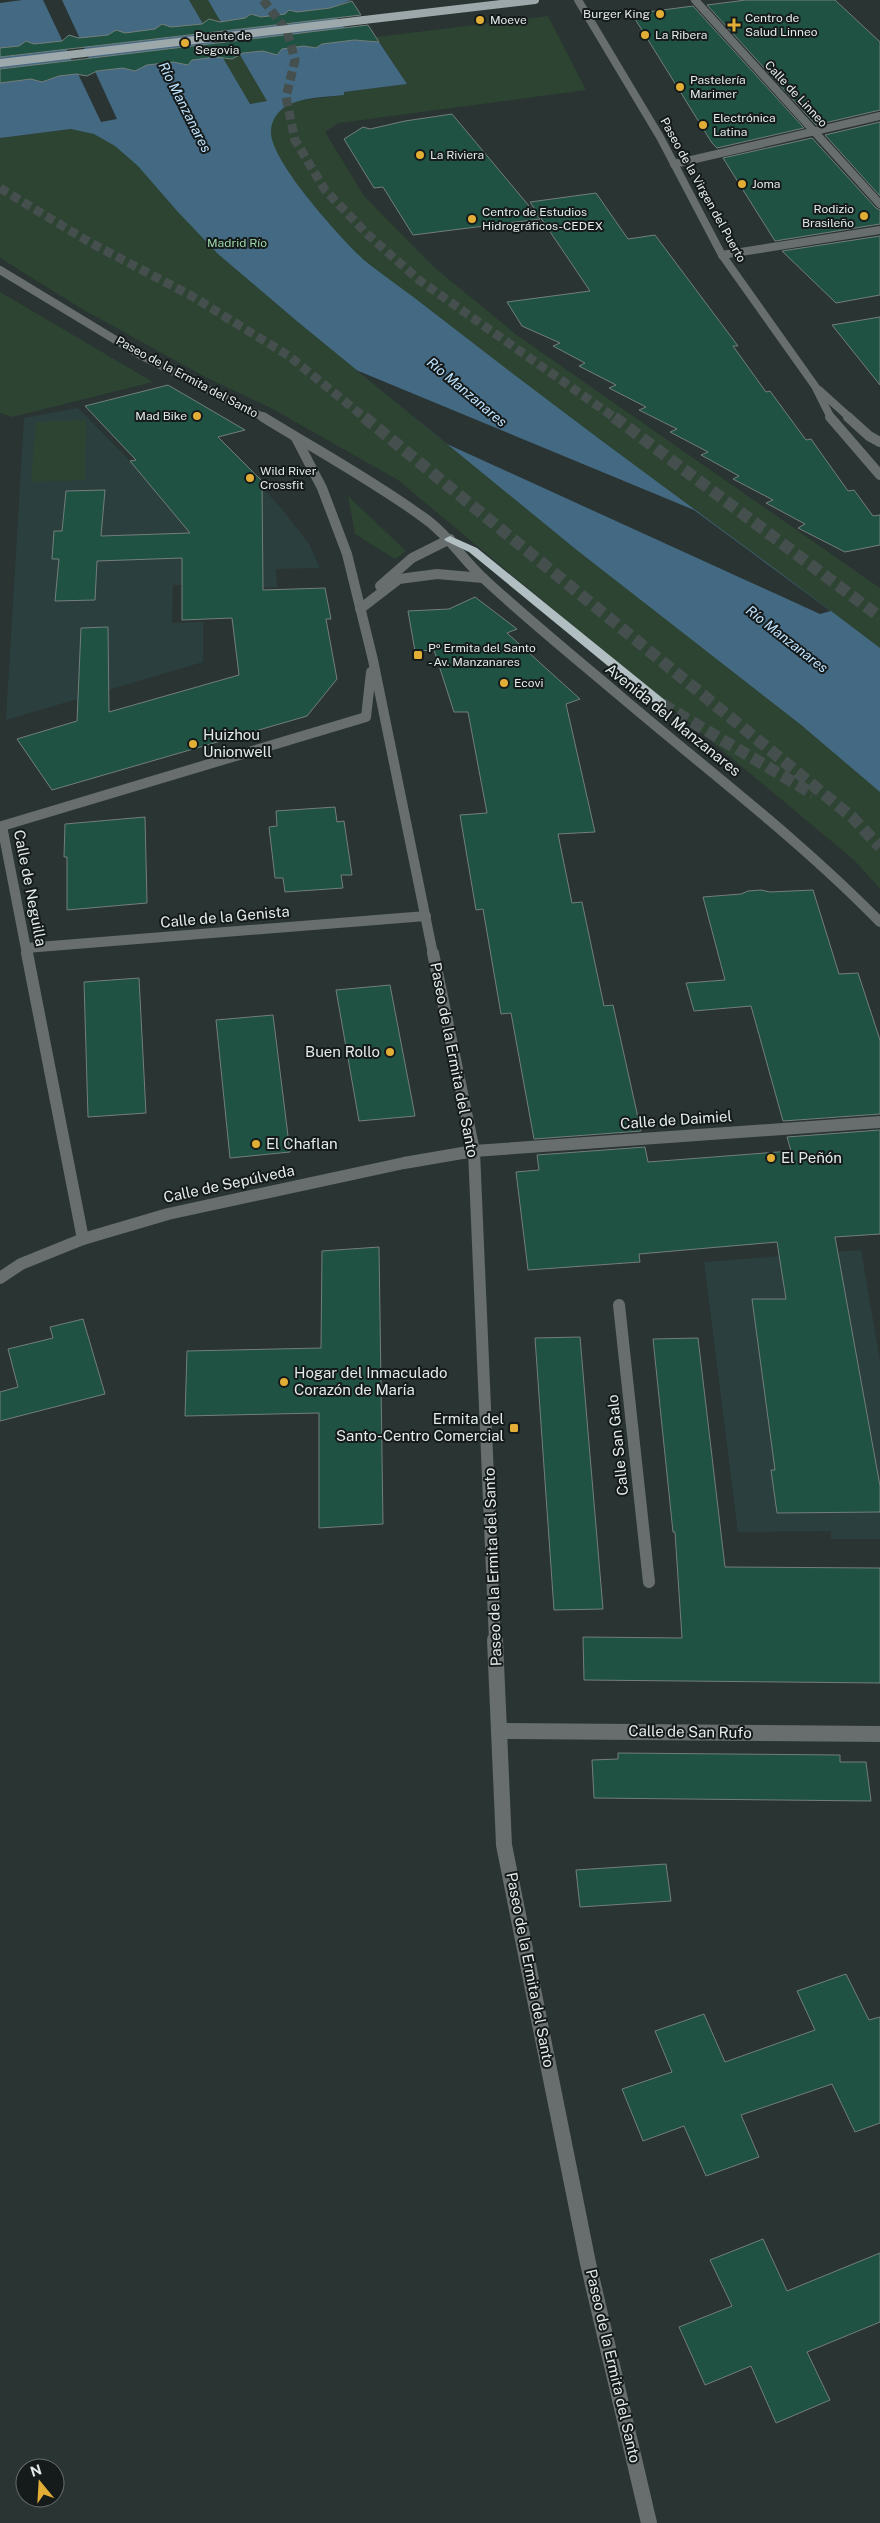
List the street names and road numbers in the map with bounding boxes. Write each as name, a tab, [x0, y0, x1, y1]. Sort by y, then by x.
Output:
street label: Calle de Linneo	[762, 58, 830, 130]
street label: Paseo de la Virgen del Puerto	[657, 115, 749, 265]
street label: Paseo de la Ermita del Santo	[114, 334, 261, 421]
street label: Avenida del Manzanares	[602, 660, 744, 779]
street label: Calle de Neguilla	[11, 828, 50, 948]
street label: Calle de la Genista	[160, 902, 290, 931]
street label: Paseo de la Ermita del Santo	[427, 961, 482, 1159]
street label: Calle de Daimiel	[619, 1107, 732, 1132]
street label: Calle de Sepúlveda	[162, 1161, 296, 1206]
street label: Calle San Galo	[604, 1394, 631, 1496]
street label: Paseo de la Ermita del Santo	[481, 1468, 504, 1667]
street label: Calle de San Rufo	[628, 1722, 752, 1741]
street label: Paseo de la Ermita del Santo	[503, 1871, 558, 2069]
street label: Paseo de la Ermita del Santo	[583, 2267, 644, 2465]

